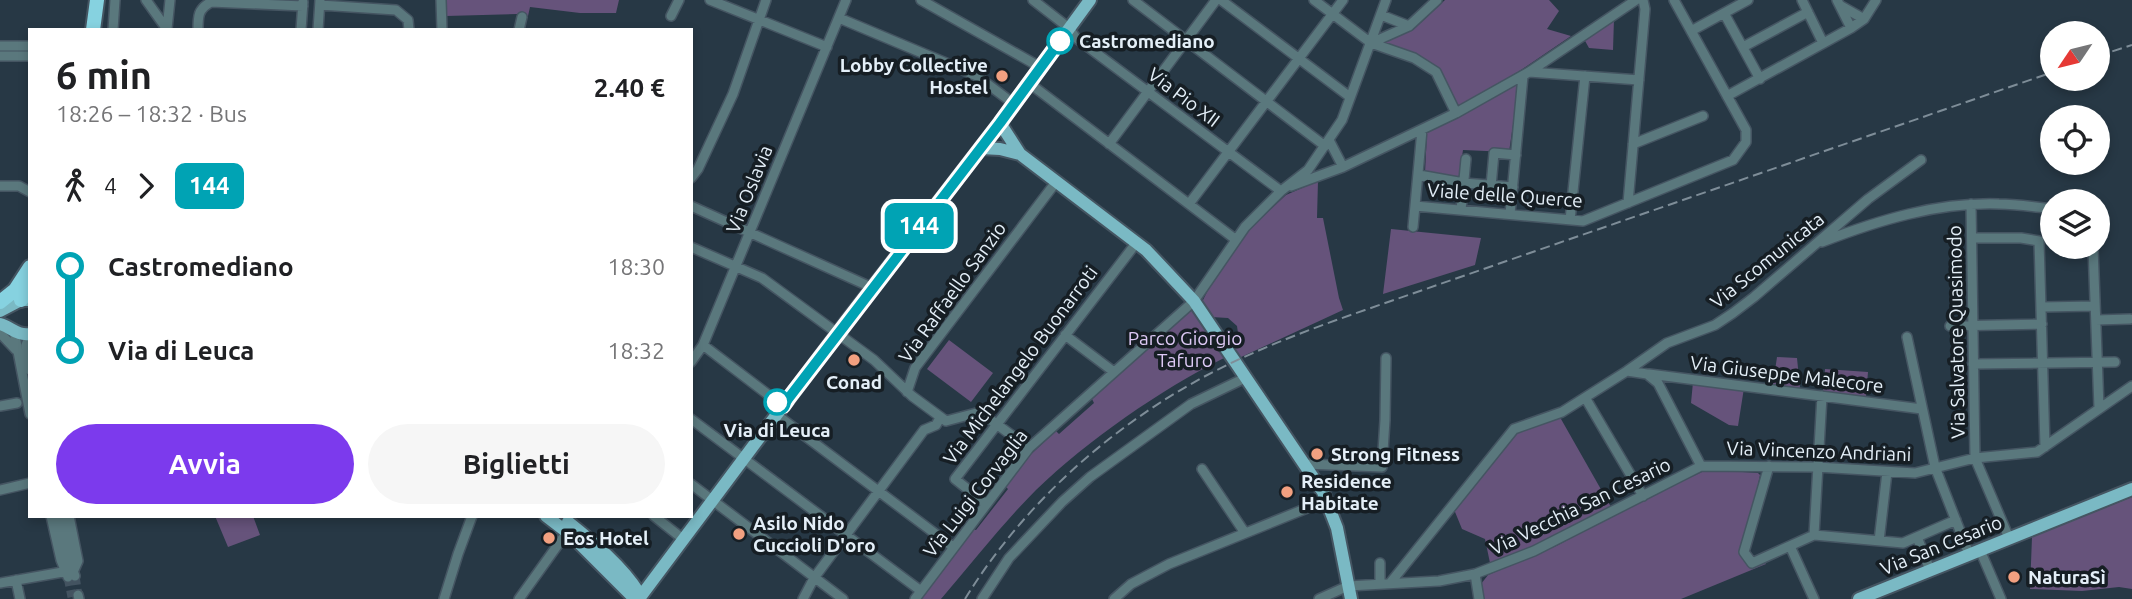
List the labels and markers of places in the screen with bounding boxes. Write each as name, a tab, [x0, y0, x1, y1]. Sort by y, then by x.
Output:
marker: Castromediano	[1047, 28, 1073, 54]
place label: Castromediano	[1079, 30, 1215, 52]
place label: Lobby Collective Hostel	[840, 54, 988, 98]
marker: Lobby Collective Hostel	[994, 68, 1010, 84]
marker: Conad	[846, 352, 862, 368]
place label: Conad	[826, 371, 882, 393]
marker: Via di Leuca	[764, 389, 790, 415]
place label: Via di Leuca	[724, 419, 830, 441]
place label: Strong Fitness	[1331, 443, 1460, 465]
marker: Strong Fitness	[1309, 446, 1325, 462]
place label: Residence Habitate	[1301, 470, 1392, 514]
marker: Residence Habitate	[1279, 484, 1295, 500]
place label: Asilo Nido Cuccioli D'oro	[753, 512, 876, 556]
marker: Asilo Nido Cuccioli D'oro	[731, 526, 747, 542]
place label: Eos Hotel	[563, 527, 649, 549]
marker: Eos Hotel	[541, 530, 557, 546]
place label: NaturaSì	[2028, 566, 2106, 588]
marker: NaturaSì	[2006, 569, 2022, 585]

